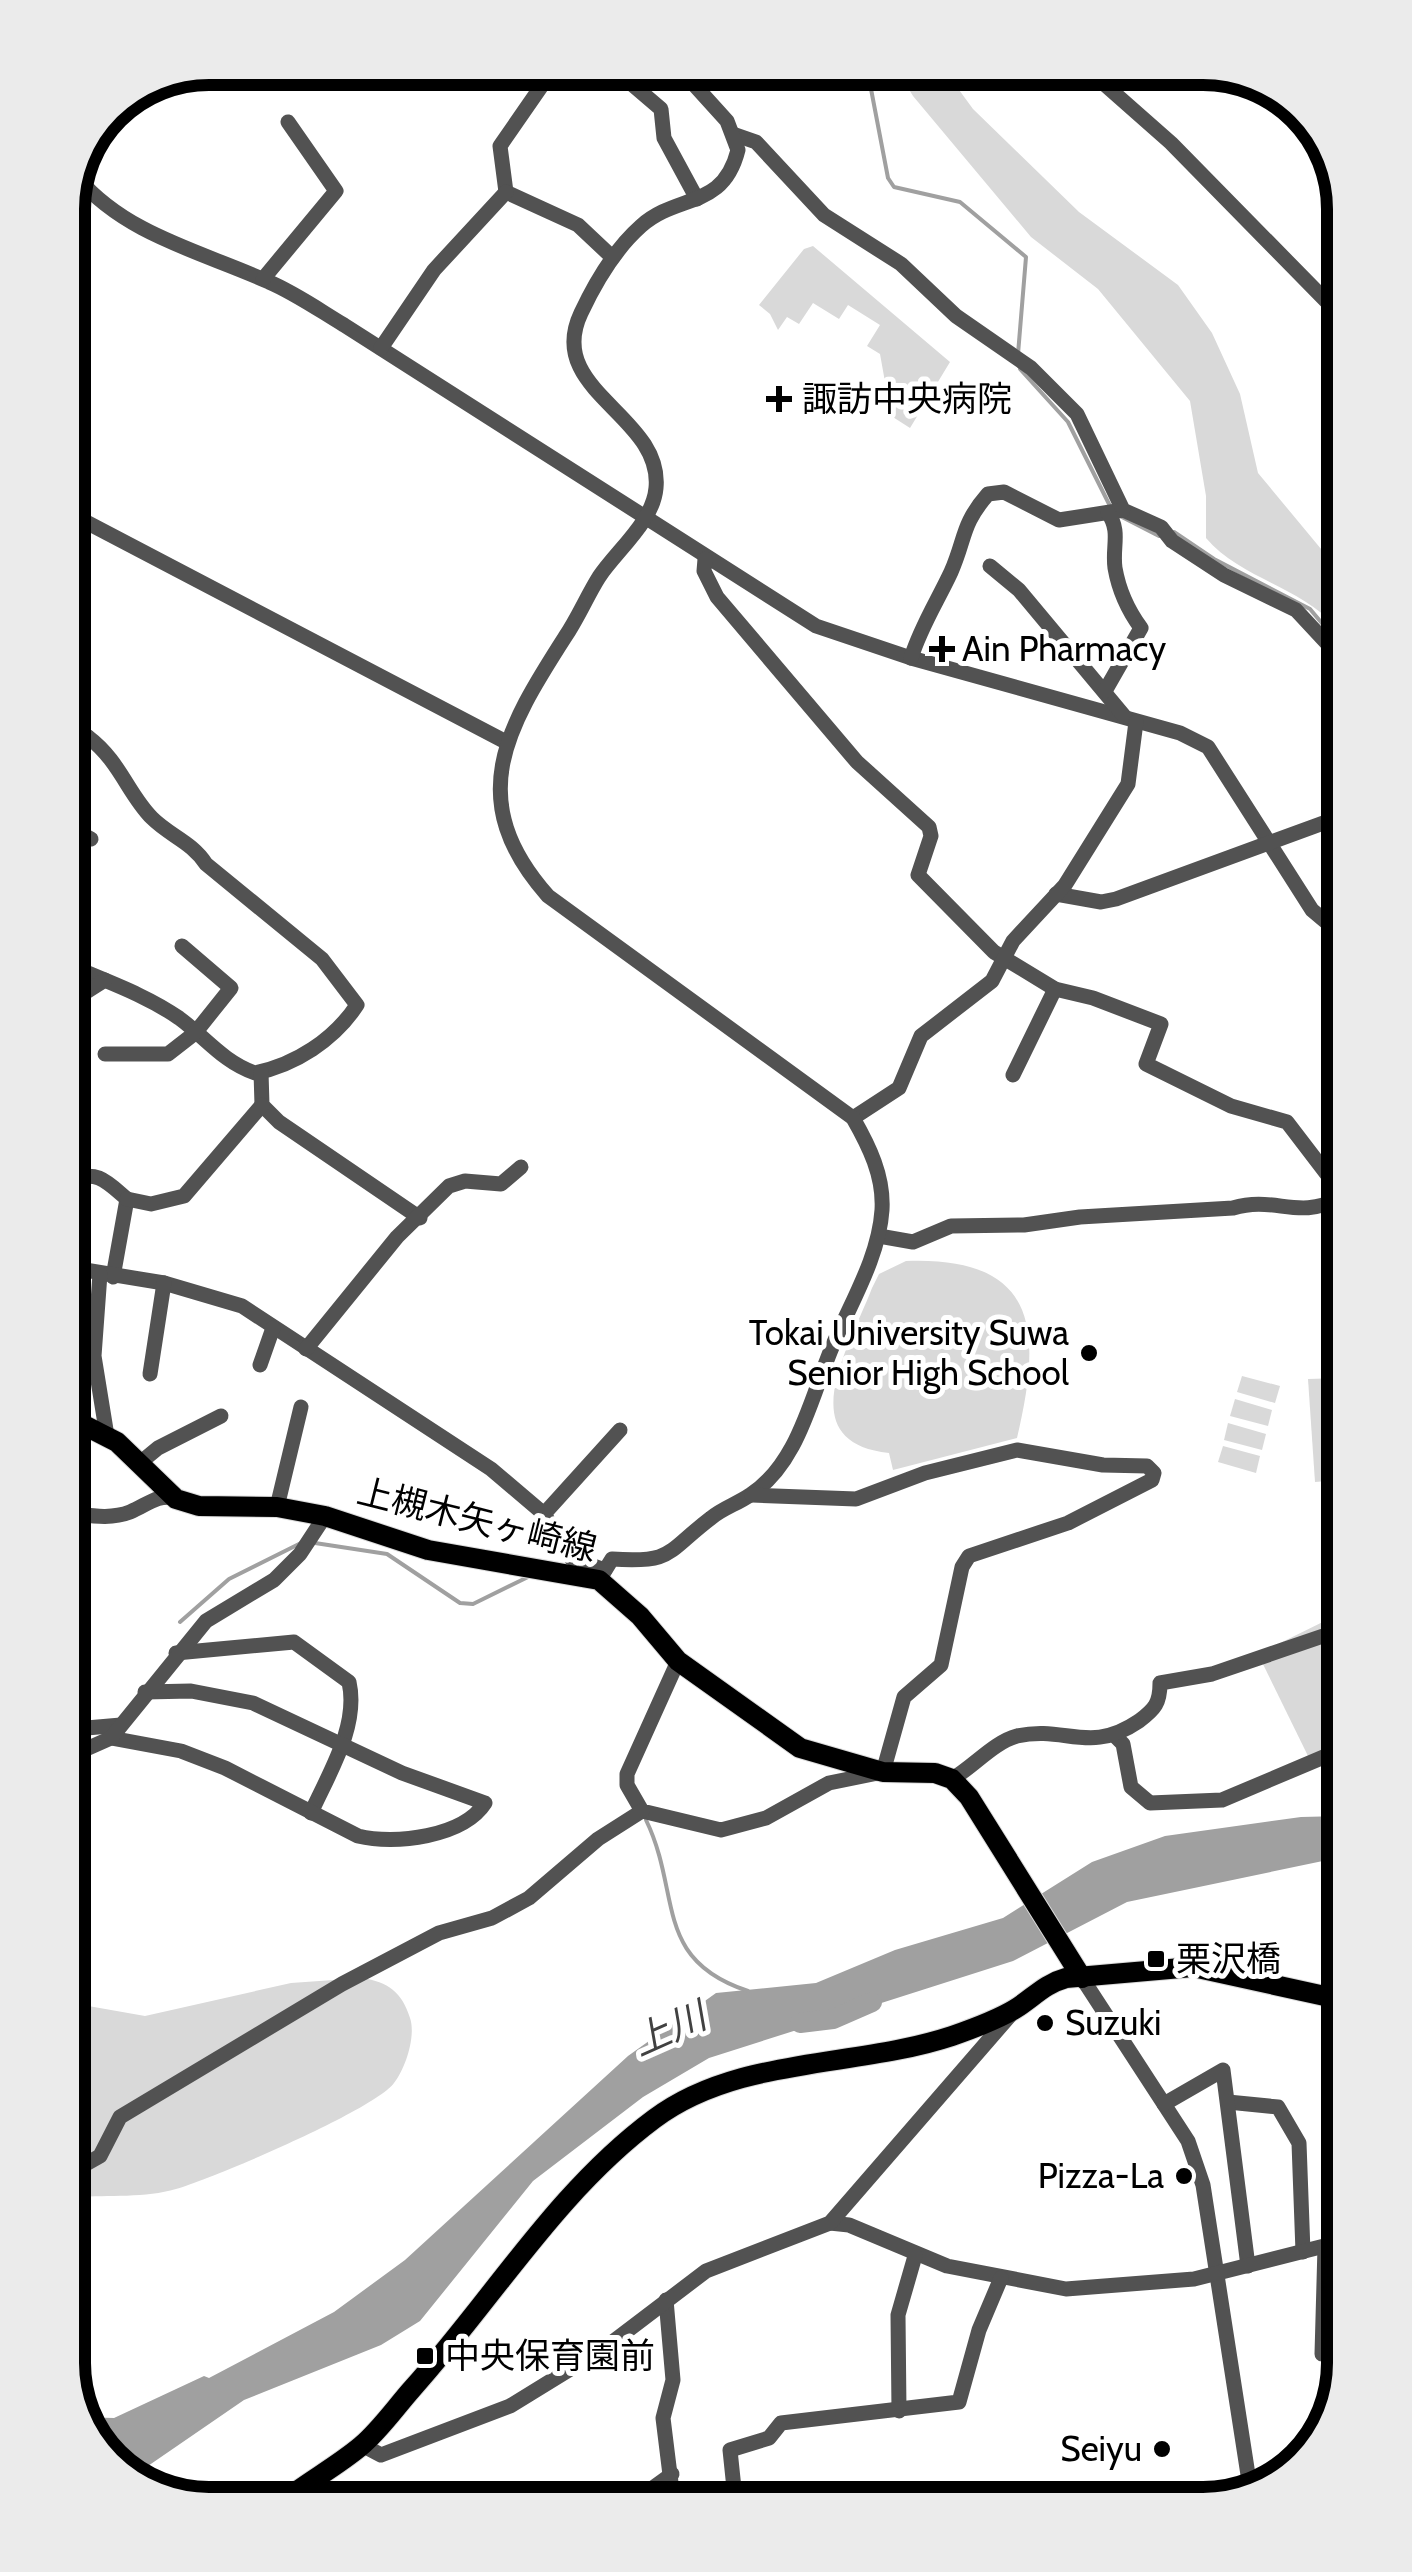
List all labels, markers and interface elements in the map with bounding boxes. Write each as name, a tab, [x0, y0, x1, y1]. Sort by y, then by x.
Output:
place label: 諏訪中央病院	[802, 377, 1012, 420]
marker: 諏訪中央病院	[766, 386, 792, 412]
place label: Ain Pharmacy	[962, 627, 1166, 670]
marker: Ain Pharmacy	[931, 638, 953, 660]
place label: Tokai University Suwa Senior High School	[749, 1311, 1070, 1394]
marker: Tokai University Suwa Senior High School	[1078, 1342, 1100, 1364]
street label: 上槻木矢ヶ崎線	[353, 1469, 601, 1570]
place label: 栗沢橋	[1176, 1937, 1281, 1980]
marker: 栗沢橋	[1145, 1948, 1167, 1970]
water label: 上川	[625, 1990, 717, 2065]
place label: Suzuki	[1065, 2001, 1162, 2044]
marker: Suzuki	[1034, 2012, 1056, 2034]
place label: Pizza-La	[1038, 2154, 1164, 2197]
marker: Pizza-La	[1173, 2165, 1195, 2187]
place label: 中央保育園前	[445, 2334, 655, 2377]
marker: 中央保育園前	[414, 2345, 436, 2367]
place label: Seiyu	[1060, 2427, 1142, 2470]
marker: Seiyu	[1151, 2438, 1173, 2460]

